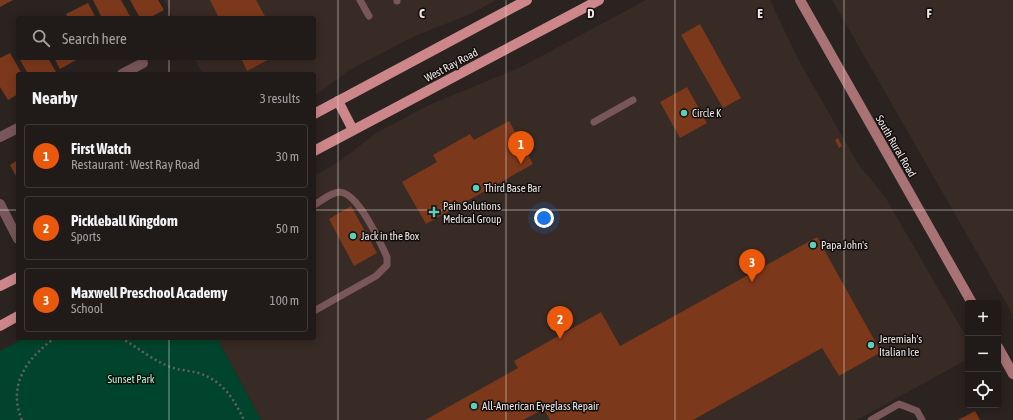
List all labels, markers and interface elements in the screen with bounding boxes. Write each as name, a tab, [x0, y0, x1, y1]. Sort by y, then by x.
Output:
text: C	[419, 6, 425, 21]
text: D	[587, 6, 595, 21]
text: E	[757, 6, 763, 21]
text: F	[926, 6, 932, 21]
search box	[16, 16, 316, 60]
icon: search	[30, 27, 52, 49]
text: Search here	[62, 30, 127, 47]
street label: West Ray Road	[422, 46, 480, 84]
text: Nearby	[32, 88, 78, 108]
text: 3 results	[260, 91, 300, 106]
place label: Circle K	[692, 107, 722, 119]
marker: Circle K	[679, 108, 689, 118]
street label: South Rural Road	[873, 113, 919, 179]
pin: 1	[508, 131, 534, 164]
text: First Watch	[71, 140, 131, 157]
text: 1	[43, 149, 49, 164]
text: 30 m	[276, 149, 299, 164]
text: Restaurant · West Ray Road	[71, 157, 200, 172]
place label: Third Base Bar	[484, 182, 541, 194]
marker: Third Base Bar	[471, 183, 481, 193]
place label: Pain Solutions Medical Group	[443, 200, 501, 225]
marker: Pain Solutions Medical Group	[428, 206, 440, 218]
your location	[534, 208, 554, 228]
text: Pickleball Kingdom	[71, 212, 178, 229]
text: 2	[43, 221, 49, 236]
text: 50 m	[276, 221, 299, 236]
text: Sports	[71, 229, 101, 244]
place label: Jack in the Box	[361, 230, 420, 242]
marker: Jack in the Box	[348, 231, 358, 241]
place label: Papa John's	[821, 239, 868, 251]
marker: Papa John's	[808, 240, 818, 250]
pin: 3	[739, 249, 765, 282]
text: Maxwell Preschool Academy	[71, 284, 227, 301]
text: 3	[43, 293, 49, 308]
text: 100 m	[270, 293, 299, 308]
map controls	[965, 300, 1001, 408]
button: +	[965, 300, 1001, 336]
text: School	[71, 301, 103, 316]
pin: 2	[547, 306, 573, 339]
place label: Jeremiah's Italian Ice	[879, 333, 922, 358]
button: −	[965, 336, 1001, 372]
marker: Jeremiah's Italian Ice	[866, 340, 876, 350]
button: locate	[965, 372, 1001, 408]
park label: Sunset Park	[107, 373, 155, 385]
place label: All-American Eyeglass Repair	[482, 400, 600, 412]
marker: All-American Eyeglass Repair	[469, 401, 479, 411]

